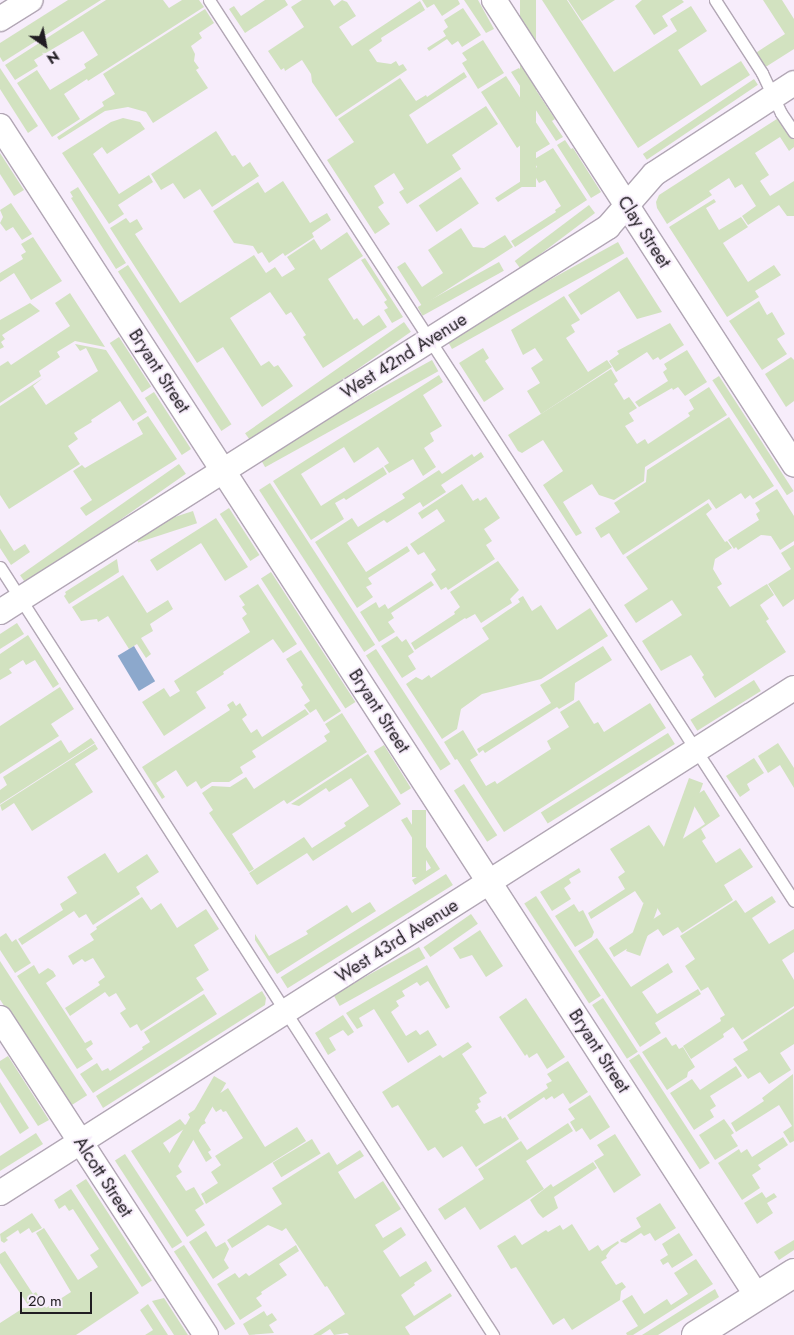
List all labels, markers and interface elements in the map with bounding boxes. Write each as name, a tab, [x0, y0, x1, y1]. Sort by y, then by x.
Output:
north arrow	[20, 20, 70, 70]
text: N	[43, 46, 63, 69]
street label: Clay Street	[613, 192, 675, 272]
street label: West 42nd Avenue	[337, 309, 471, 403]
street label: Bryant Street	[124, 325, 194, 417]
street label: Bryant Street	[344, 665, 414, 757]
street label: West 43rd Avenue	[332, 895, 462, 987]
street label: Bryant Street	[564, 1005, 634, 1097]
street label: Alcott Street	[69, 1133, 137, 1221]
scale bar	[22, 1282, 95, 1314]
text: 20 m	[28, 1290, 62, 1312]

